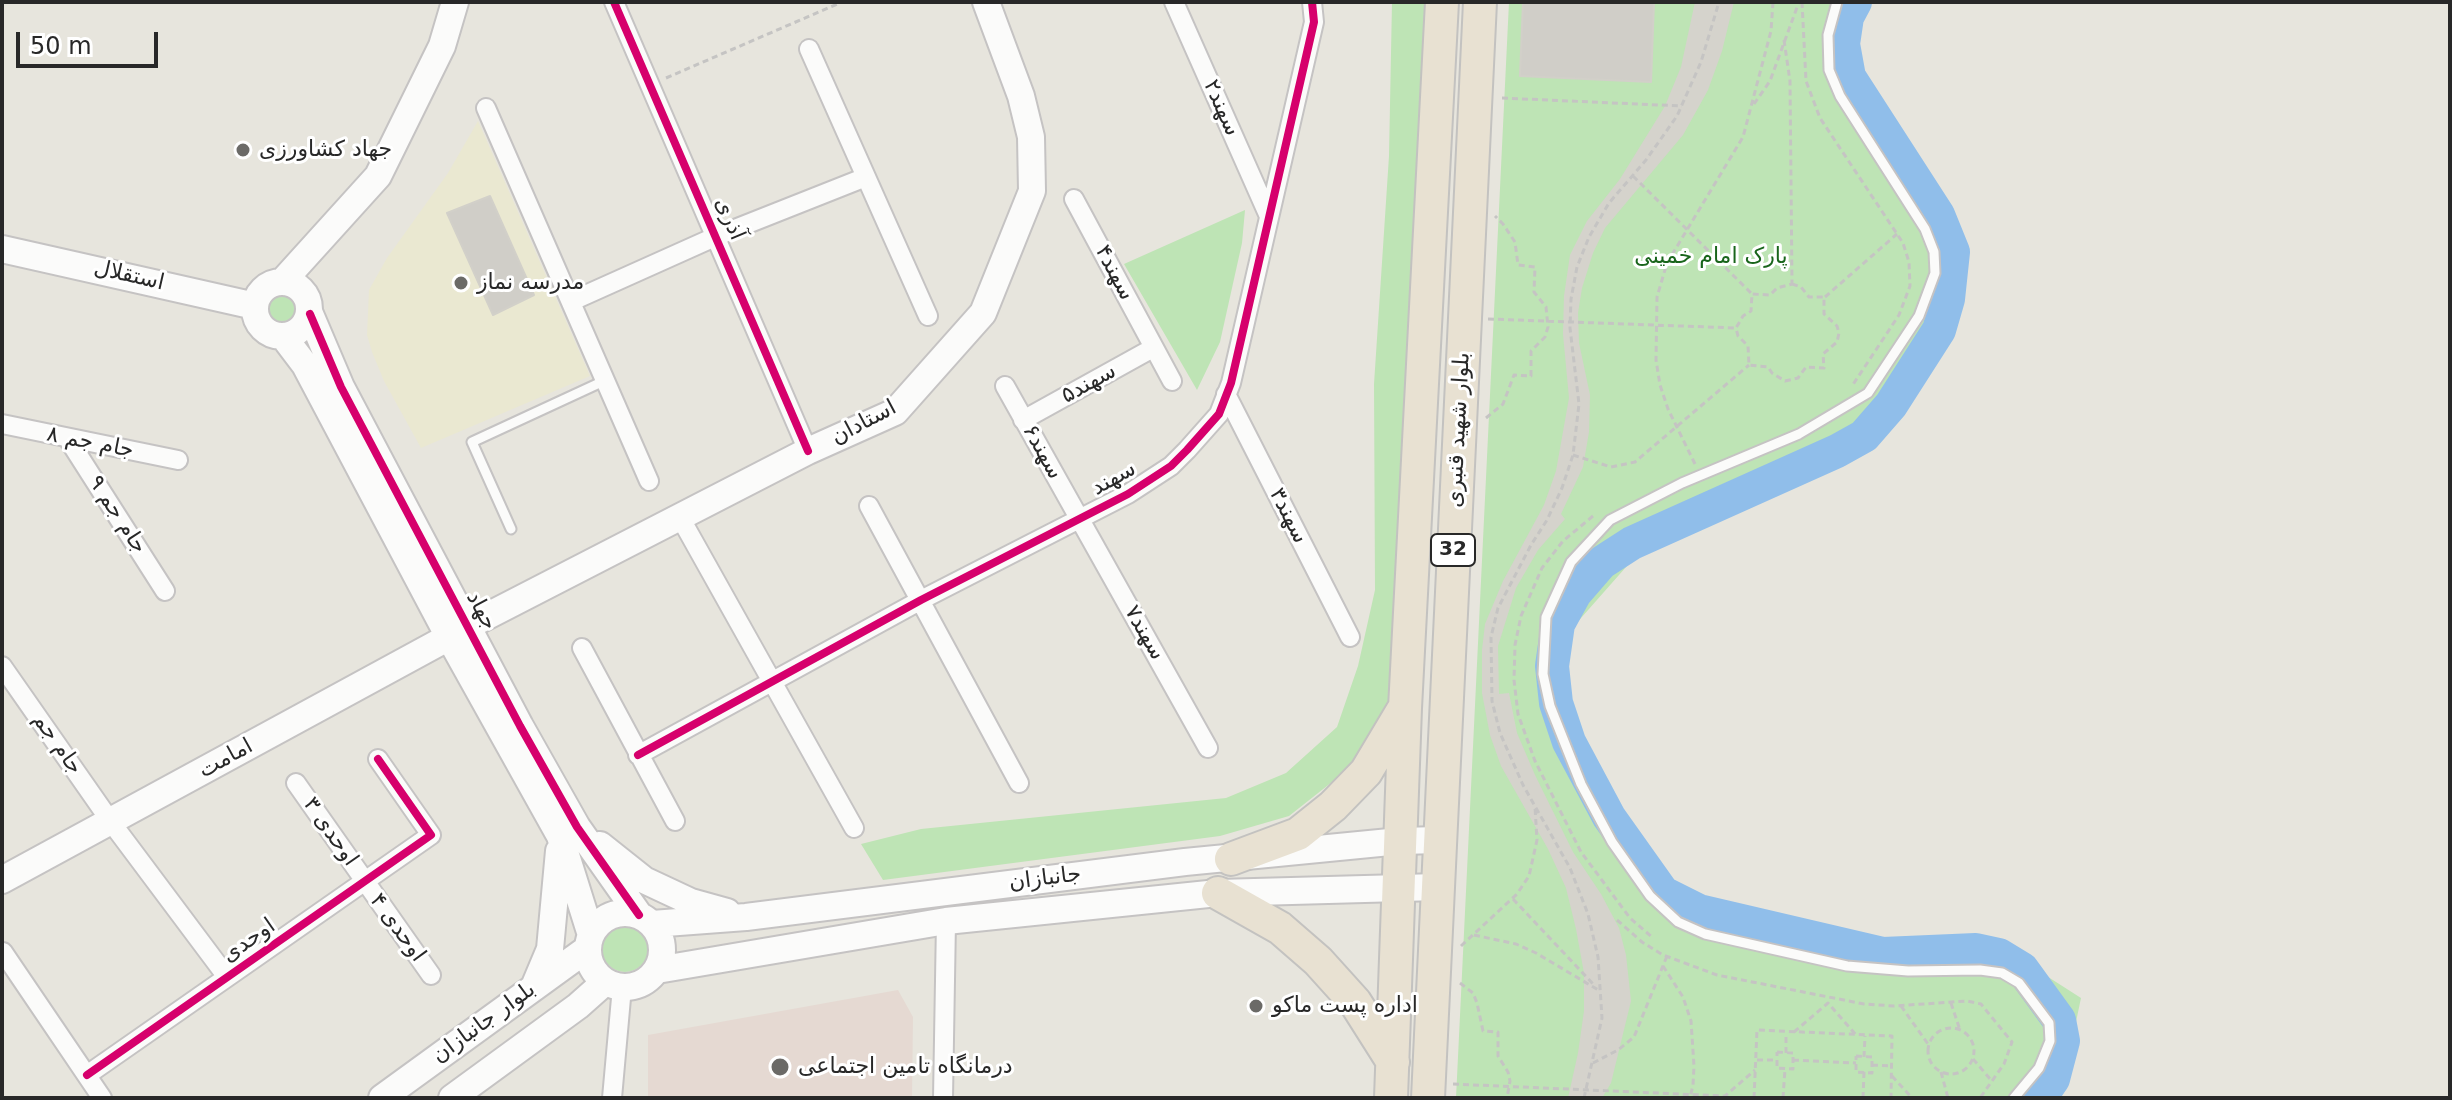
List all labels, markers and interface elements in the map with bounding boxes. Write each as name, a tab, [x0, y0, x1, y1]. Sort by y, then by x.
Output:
scale bar	[20, 16, 162, 66]
text: 50 m	[30, 32, 92, 60]
street label: سهند۲	[1197, 76, 1245, 140]
place label: جهاد کشاورزی	[259, 137, 392, 163]
marker: جهاد کشاورزی	[234, 141, 252, 159]
street label: آذری	[708, 194, 750, 244]
street label: سهند۴	[1089, 241, 1139, 305]
park label: پارک امام خمینی	[1634, 244, 1788, 270]
street label: استقلال	[91, 255, 167, 297]
place label: مدرسه نماز	[477, 270, 584, 296]
marker: مدرسه نماز	[452, 274, 470, 292]
street label: بلوار شهید قنبری	[1442, 352, 1476, 508]
street label: سهند۵	[1057, 358, 1121, 410]
street label: استادان	[827, 395, 901, 451]
street label: سهند۶	[1016, 420, 1068, 484]
street label: جام جم ۸	[44, 422, 136, 464]
street label: سهند	[1087, 456, 1141, 502]
street label: جام جم ۹	[82, 471, 152, 559]
street label: سهند۳	[1263, 484, 1313, 548]
road number: 32	[1431, 534, 1475, 566]
street label: جهاد	[460, 587, 502, 635]
street label: سهند۷	[1118, 601, 1170, 665]
street label: جام جم	[26, 708, 88, 780]
street label: امامت	[194, 733, 258, 785]
street label: اوحدی ۳	[297, 793, 363, 871]
street label: جانبازان	[1007, 861, 1083, 897]
street label: اوحدی ۴	[363, 889, 431, 967]
street label: اوحدی	[217, 913, 281, 969]
street label: بلوار جانبازان	[427, 977, 541, 1069]
place label: اداره پست ماکو	[1272, 993, 1418, 1019]
marker: اداره پست ماکو	[1247, 997, 1265, 1015]
place label: درمانگاه تامین اجتماعی	[798, 1054, 1013, 1080]
marker: درمانگاه تامین اجتماعی	[769, 1056, 791, 1078]

